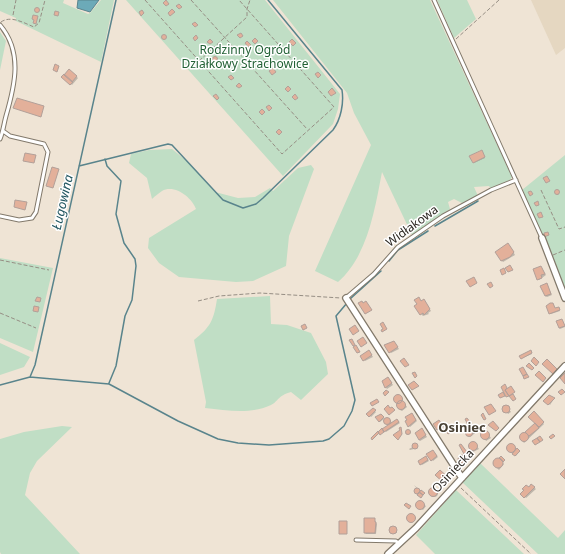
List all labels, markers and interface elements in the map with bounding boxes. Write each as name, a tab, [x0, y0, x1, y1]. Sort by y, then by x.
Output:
park label: Rodzinny Ogród Działkowy Strachowice	[181, 41, 309, 72]
water label: Ługowina	[47, 172, 77, 231]
street label: Widłakowa	[382, 201, 441, 250]
district label: Osiniec	[438, 418, 486, 436]
street label: Osiniecka	[428, 445, 477, 496]

